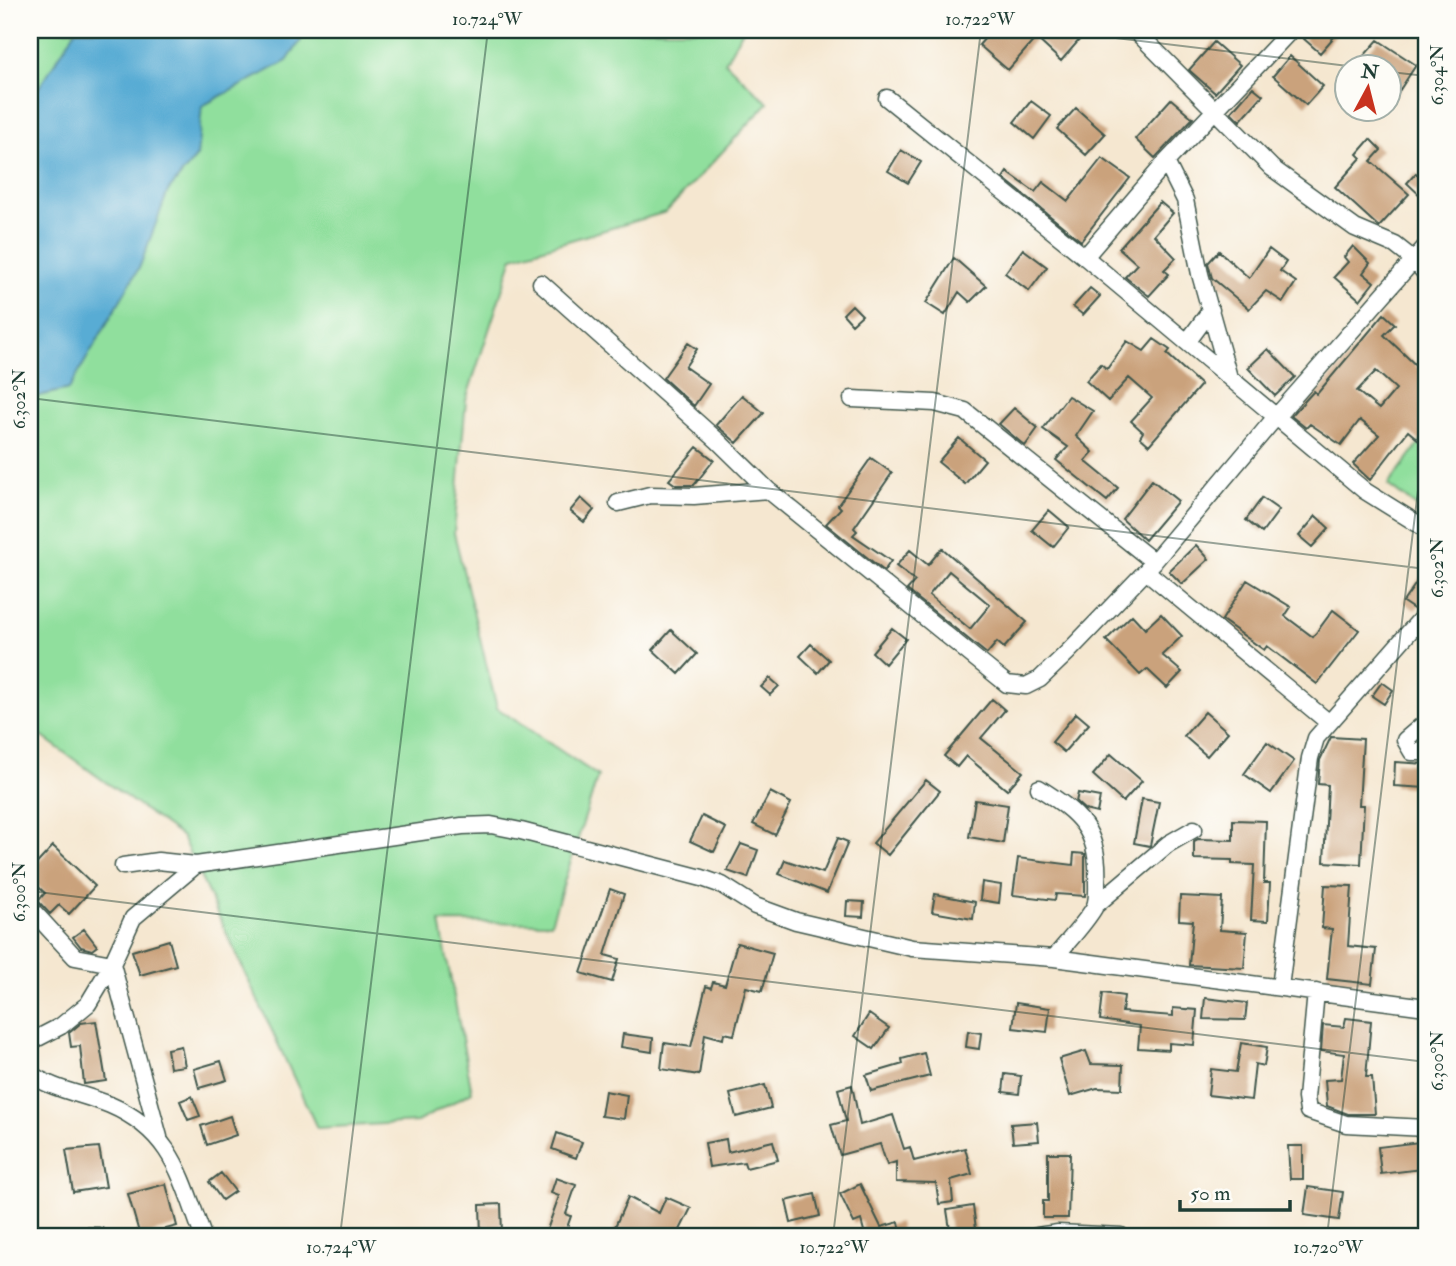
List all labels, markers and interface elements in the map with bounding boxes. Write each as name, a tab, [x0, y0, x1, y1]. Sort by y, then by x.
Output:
text: 10.724°W	[452, 8, 523, 31]
text: 10.722°W	[945, 8, 1015, 31]
text: 6.304°N	[1426, 45, 1449, 105]
north arrow	[1334, 52, 1404, 122]
text: N	[1359, 59, 1381, 85]
text: 6.302°N	[8, 369, 31, 429]
text: 6.302°N	[1426, 538, 1449, 598]
text: 6.300°N	[8, 862, 31, 922]
text: 6.300°N	[1426, 1031, 1449, 1091]
scale bar	[1180, 1168, 1290, 1212]
text: 50 m	[1190, 1180, 1231, 1207]
text: 10.724°W	[306, 1236, 377, 1259]
text: 10.722°W	[799, 1236, 869, 1259]
text: 10.720°W	[1293, 1236, 1363, 1259]

